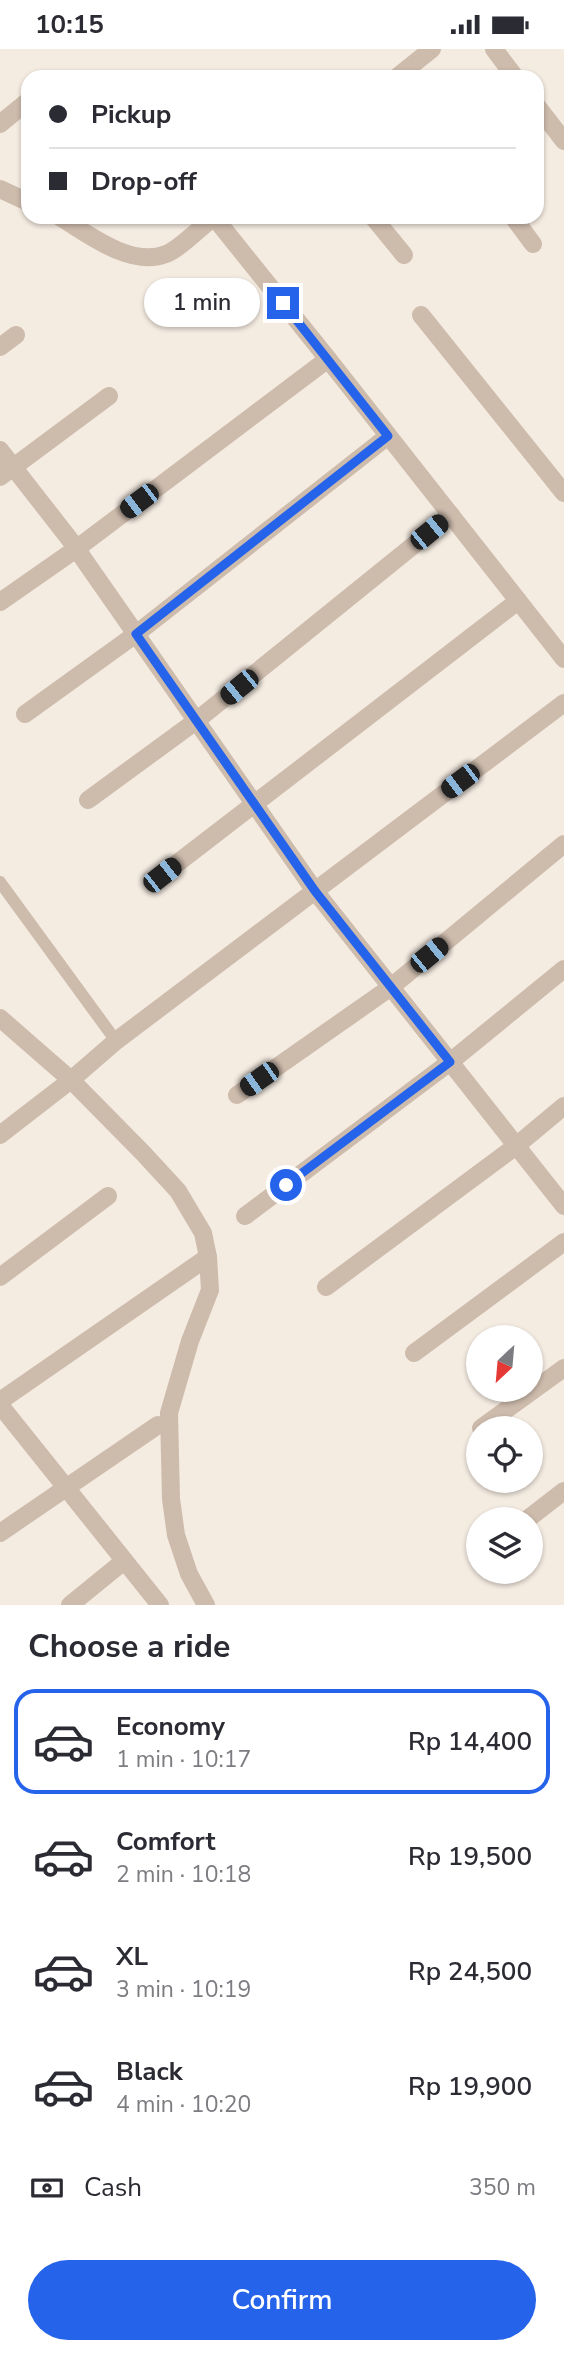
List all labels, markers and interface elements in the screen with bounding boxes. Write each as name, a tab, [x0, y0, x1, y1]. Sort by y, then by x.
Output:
text: 10:15	[35, 7, 104, 42]
text: Pickup	[91, 97, 171, 132]
text: Drop-off	[91, 164, 197, 199]
callout: 1 min	[143, 279, 258, 327]
text: 1 min	[173, 287, 231, 318]
route end	[267, 287, 299, 319]
car	[116, 480, 163, 522]
car	[407, 511, 452, 553]
car	[217, 666, 262, 708]
car	[437, 760, 484, 802]
car	[139, 854, 186, 896]
car	[407, 934, 452, 976]
car	[236, 1058, 283, 1100]
route start	[270, 1169, 302, 1201]
north arrow	[466, 1325, 542, 1402]
map controls	[466, 1325, 543, 1584]
button: locate	[466, 1416, 543, 1493]
button: layers	[466, 1507, 543, 1584]
text: Choose a ride	[28, 1625, 230, 1668]
text: Economy	[116, 1709, 225, 1744]
icon: car	[32, 1710, 95, 1773]
text: Rp 14,400	[408, 1724, 532, 1759]
text: 1 min · 10:17	[116, 1744, 251, 1775]
text: Comfort	[116, 1824, 216, 1859]
icon: car	[32, 1825, 95, 1888]
text: Rp 19,500	[408, 1839, 532, 1874]
text: 2 min · 10:18	[116, 1859, 251, 1890]
text: XL	[116, 1939, 148, 1974]
icon: car	[32, 1940, 95, 2003]
text: Rp 24,500	[408, 1954, 532, 1989]
text: 3 min · 10:19	[116, 1974, 251, 2005]
text: Black	[116, 2054, 183, 2089]
icon: car	[32, 2055, 95, 2118]
text: Rp 19,900	[408, 2069, 532, 2104]
text: 4 min · 10:20	[116, 2089, 251, 2120]
icon: cash	[28, 2169, 66, 2207]
text: Cash	[84, 2170, 142, 2205]
text: 350 m	[469, 2172, 536, 2203]
button: Confirm	[28, 2260, 536, 2340]

